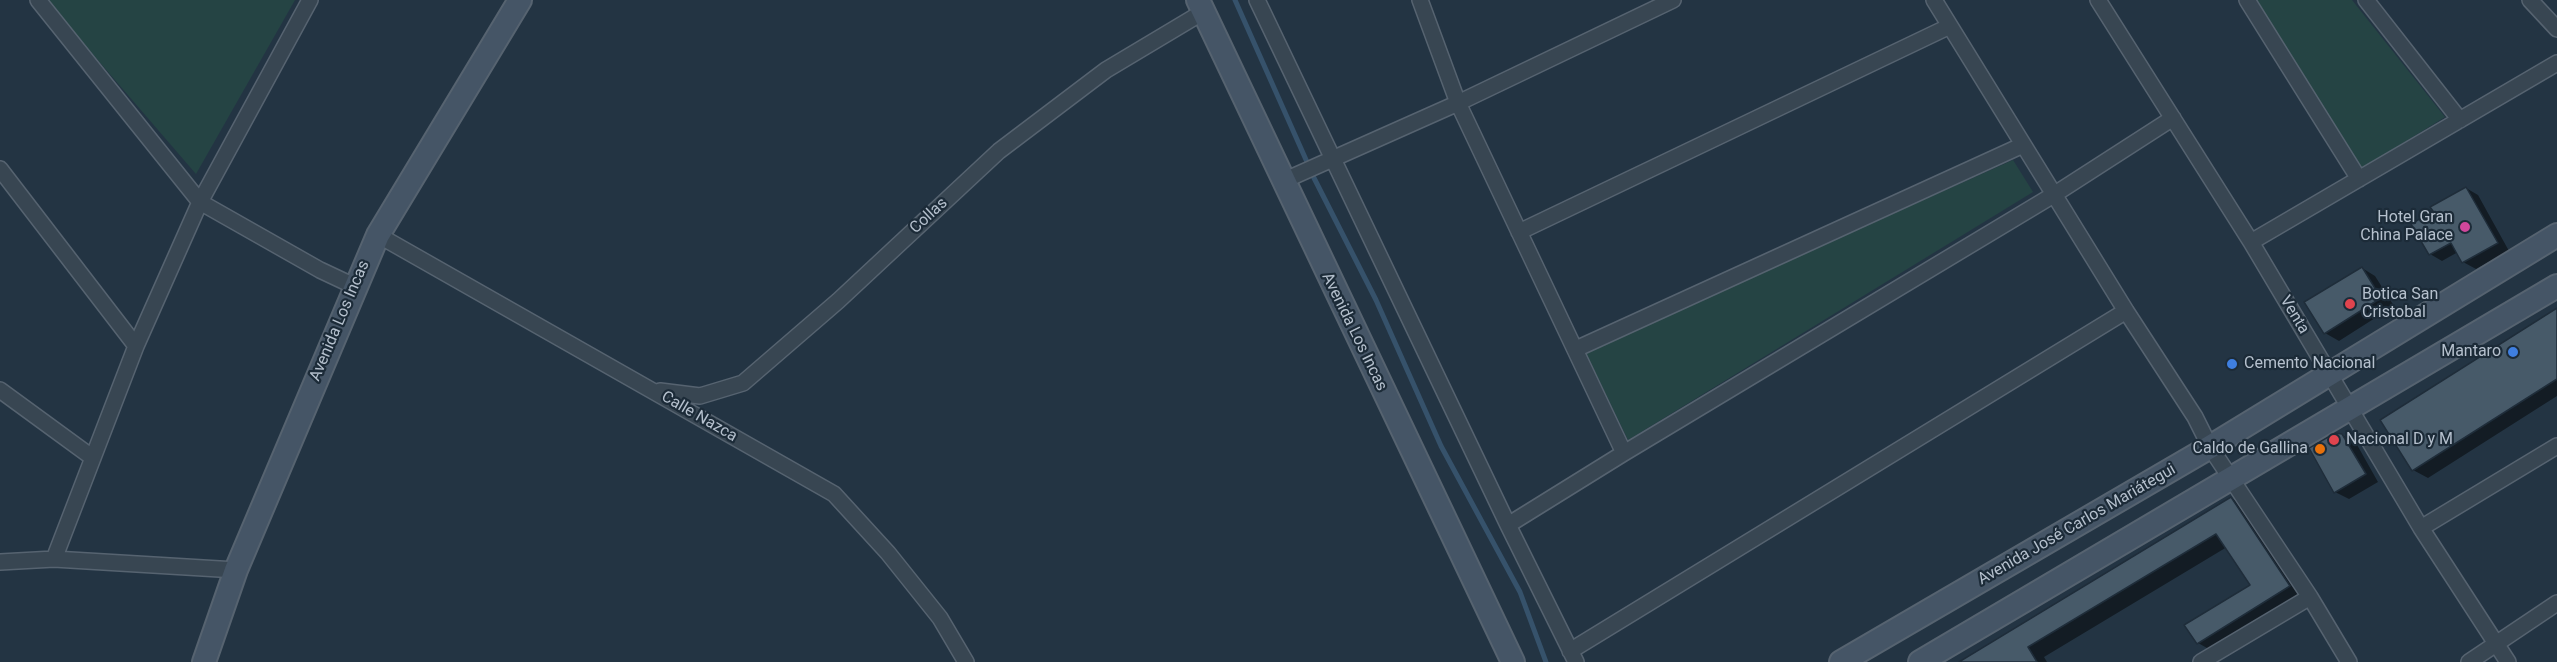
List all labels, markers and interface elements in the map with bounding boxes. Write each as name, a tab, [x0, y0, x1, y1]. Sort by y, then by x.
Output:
street label: Collas	[906, 194, 952, 238]
place label: Hotel Gran China Palace	[2360, 208, 2453, 246]
marker: Hotel Gran China Palace	[2458, 220, 2472, 234]
street label: Avenida Los Incas	[306, 258, 374, 384]
street label: Avenida Los Incas	[1317, 270, 1391, 394]
place label: Botica San Cristobal	[2362, 285, 2438, 323]
street label: Venta	[2275, 292, 2313, 338]
marker: Botica San Cristobal	[2343, 297, 2357, 311]
place label: Mantaro	[2441, 342, 2501, 362]
marker: Mantaro	[2506, 345, 2520, 359]
place label: Cemento Nacional	[2244, 354, 2375, 374]
marker: Cemento Nacional	[2225, 357, 2239, 371]
street label: Calle Nazca	[658, 388, 740, 446]
place label: Nacional D y M	[2346, 430, 2453, 450]
marker: Nacional D y M	[2327, 433, 2341, 447]
place label: Caldo de Gallina	[2193, 439, 2308, 459]
marker: Caldo de Gallina	[2313, 442, 2327, 456]
street label: Avenida José Carlos Mariátegui	[1975, 460, 2179, 590]

